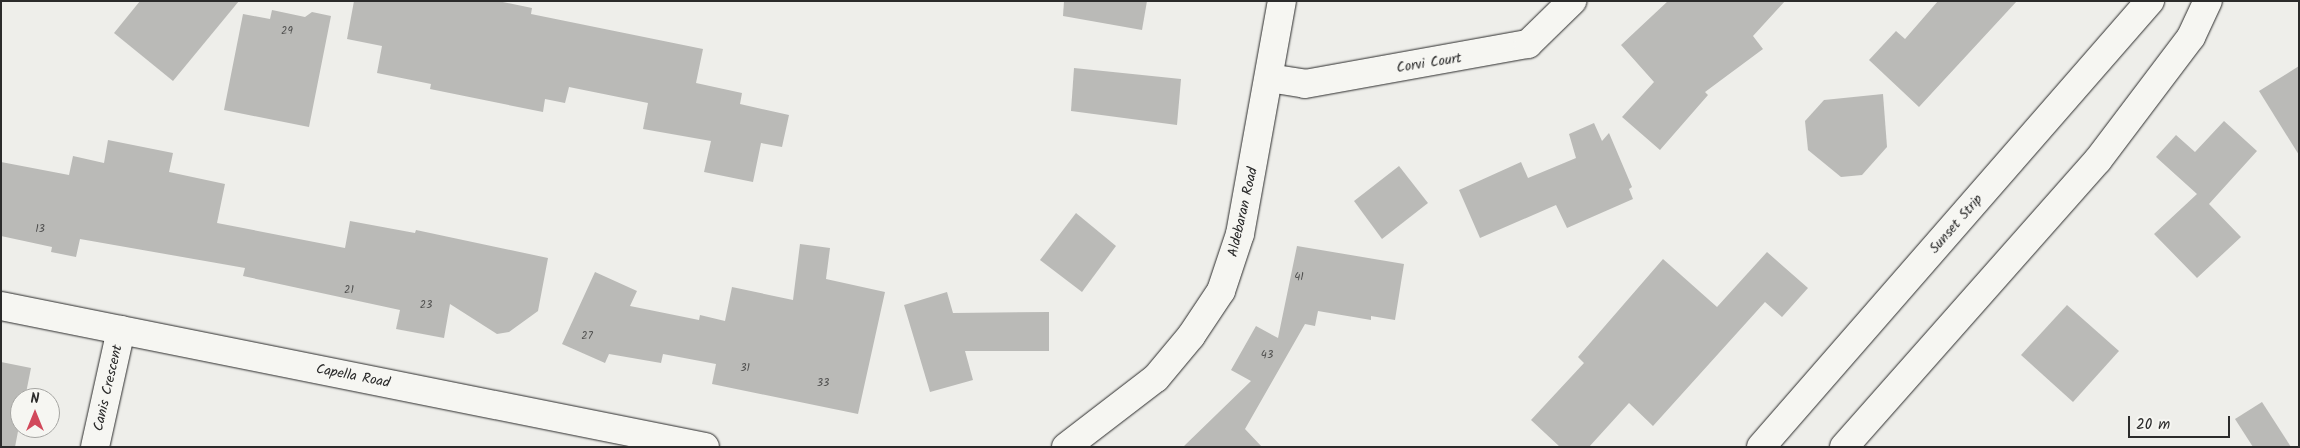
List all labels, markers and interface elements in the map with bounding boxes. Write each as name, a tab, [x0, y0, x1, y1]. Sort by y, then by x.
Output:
house number: 29	[281, 24, 293, 38]
street label: Corvi Court	[1395, 50, 1463, 76]
street label: Aldebaran Road	[1225, 166, 1261, 258]
street label: Sunset Strip	[1926, 191, 1986, 257]
house number: 13	[35, 222, 45, 236]
house number: 41	[1294, 270, 1304, 284]
house number: 21	[344, 283, 354, 297]
house number: 23	[420, 298, 432, 312]
house number: 27	[581, 329, 593, 343]
street label: Canis Crescent	[90, 343, 126, 433]
house number: 43	[1261, 348, 1273, 362]
street label: Capella Road	[315, 361, 391, 391]
house number: 31	[740, 361, 750, 375]
house number: 33	[817, 376, 829, 390]
north arrow	[10, 388, 60, 438]
text: N	[31, 388, 39, 410]
scale bar	[2130, 406, 2232, 438]
text: 20 m	[2136, 413, 2170, 437]

